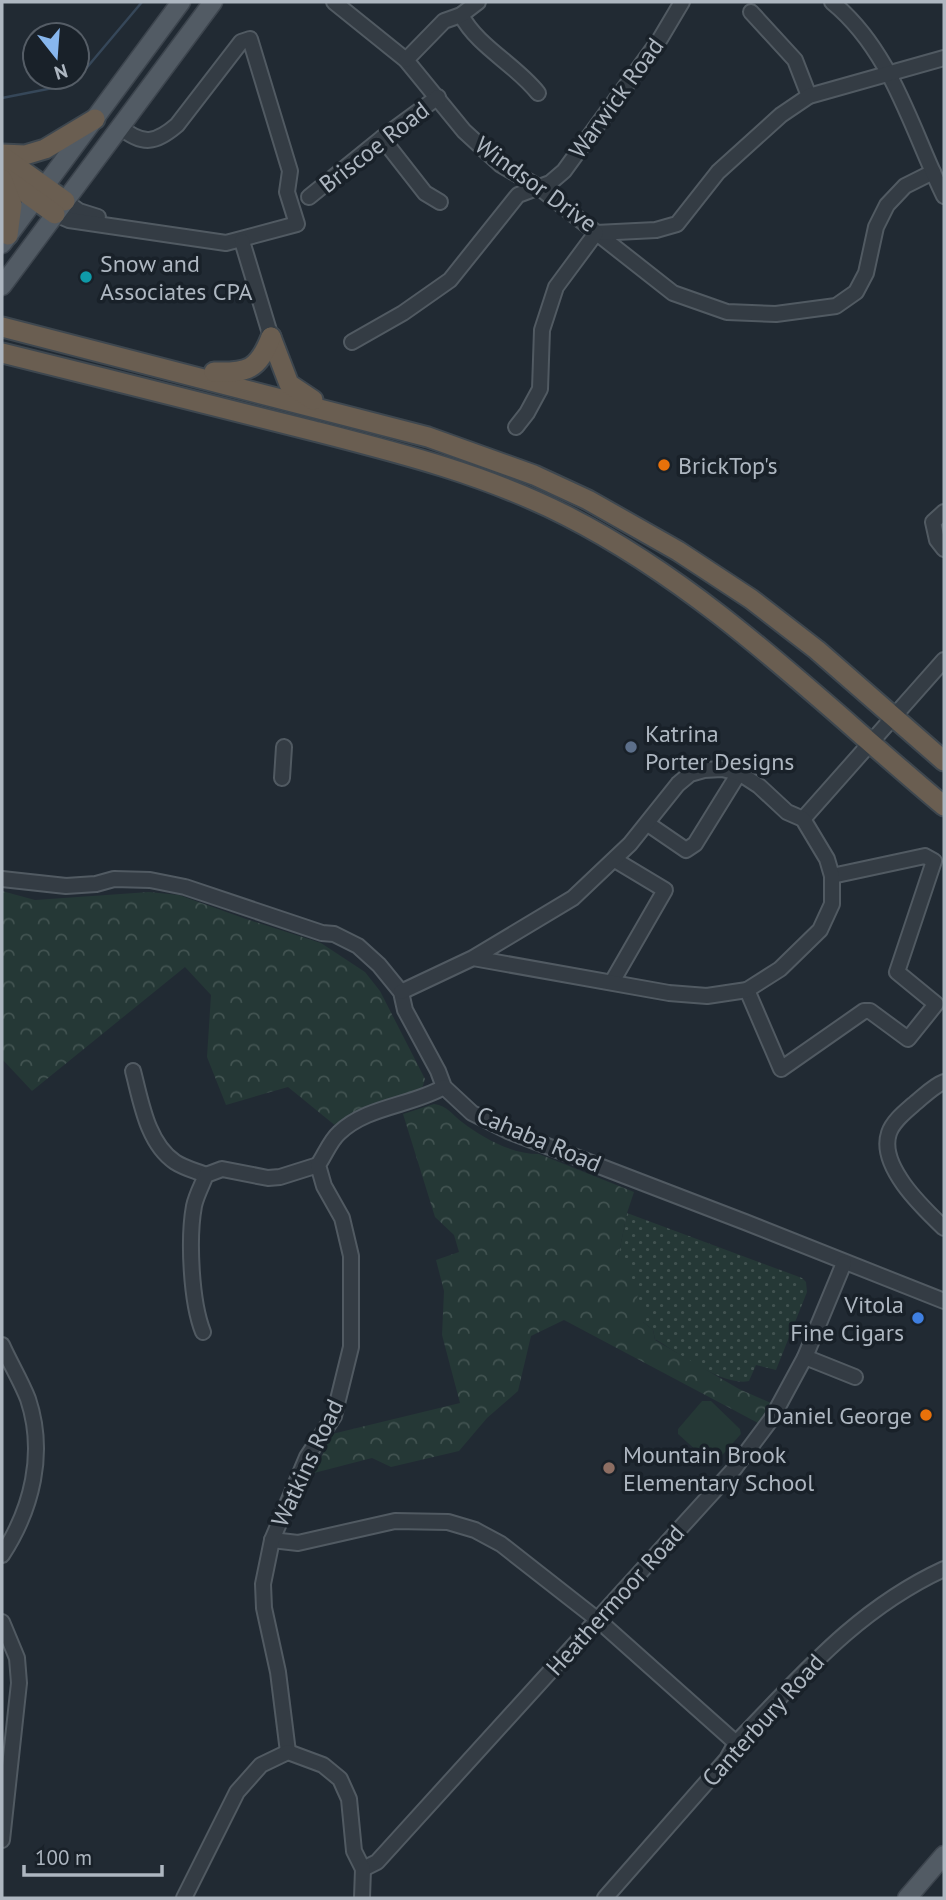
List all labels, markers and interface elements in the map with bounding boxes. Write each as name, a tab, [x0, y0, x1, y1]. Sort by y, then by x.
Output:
north arrow	[21, 21, 91, 91]
street label: Warwick Road	[562, 32, 670, 164]
text: N	[51, 59, 70, 86]
street label: Briscoe Road	[313, 94, 435, 200]
street label: Windsor Drive	[469, 129, 603, 239]
place label: Snow and Associates CPA	[100, 248, 253, 307]
marker: Snow and Associates CPA	[78, 269, 94, 285]
place label: BrickTop's	[678, 450, 778, 481]
marker: BrickTop's	[656, 457, 672, 473]
place label: Katrina Porter Designs	[645, 718, 794, 777]
marker: Katrina Porter Designs	[623, 739, 639, 755]
street label: Cahaba Road	[472, 1099, 606, 1179]
place label: Vitola Fine Cigars	[790, 1289, 904, 1348]
marker: Vitola Fine Cigars	[910, 1310, 926, 1326]
street label: Watkins Road	[264, 1394, 350, 1532]
place label: Daniel George	[767, 1400, 912, 1431]
marker: Daniel George	[918, 1407, 934, 1423]
place label: Mountain Brook Elementary School	[623, 1439, 814, 1498]
marker: Mountain Brook Elementary School	[601, 1460, 617, 1476]
street label: Heathermoor Road	[539, 1518, 691, 1682]
street label: Canterbury Road	[695, 1647, 831, 1793]
scale bar	[24, 1834, 163, 1878]
text: 100 m	[35, 1844, 92, 1871]

